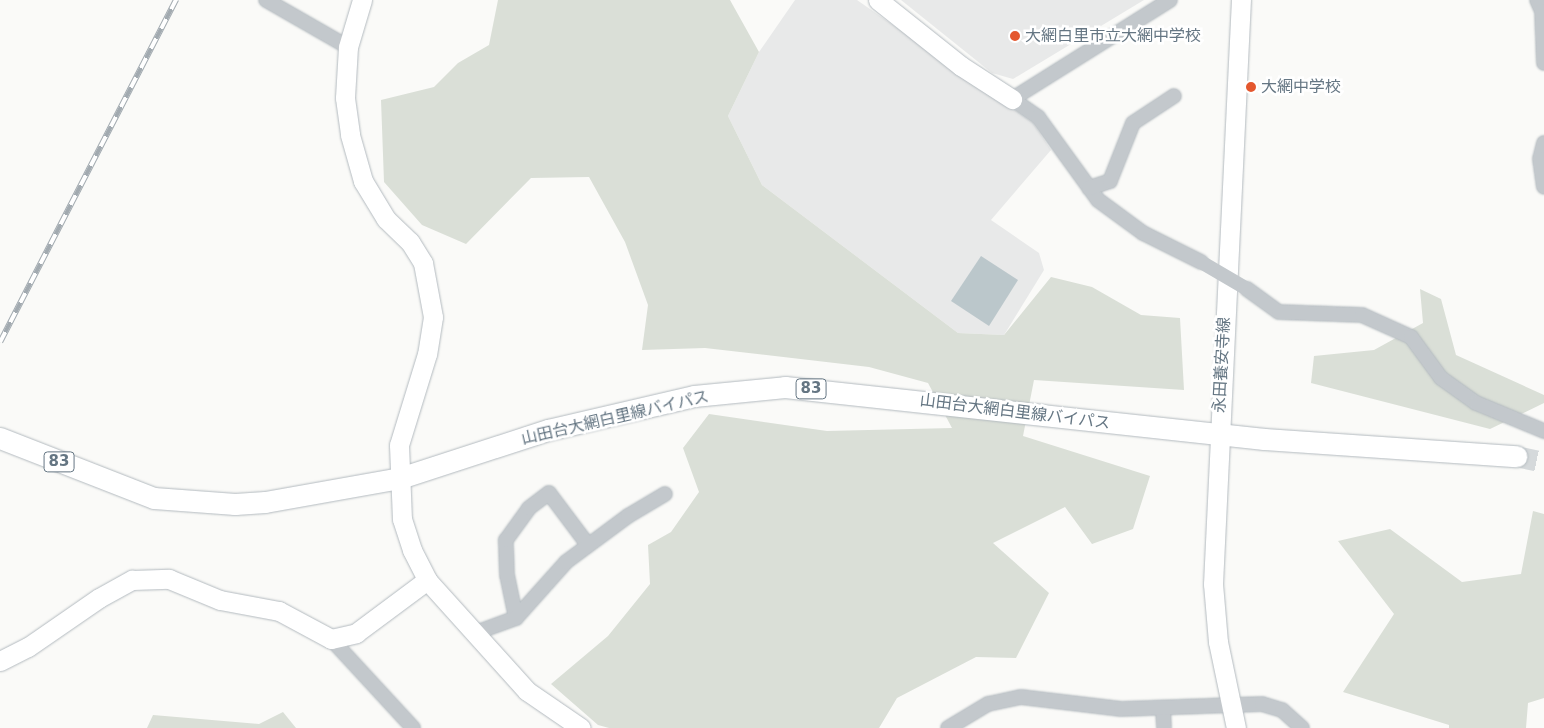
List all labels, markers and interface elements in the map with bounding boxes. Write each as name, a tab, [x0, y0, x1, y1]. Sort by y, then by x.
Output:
place label: 大網白里市立大網中学校	[1025, 26, 1201, 46]
marker: 大網白里市立大網中学校	[1009, 30, 1021, 42]
place label: 大網中学校	[1261, 77, 1341, 97]
marker: 大網中学校	[1245, 81, 1257, 93]
street label: 永田養安寺線	[1210, 317, 1234, 413]
road number: 83	[795, 376, 827, 402]
street label: 山田台大網白里線バイパス	[519, 387, 711, 449]
street label: 山田台大網白里線バイパス	[919, 391, 1111, 433]
road number: 83	[43, 450, 75, 474]

